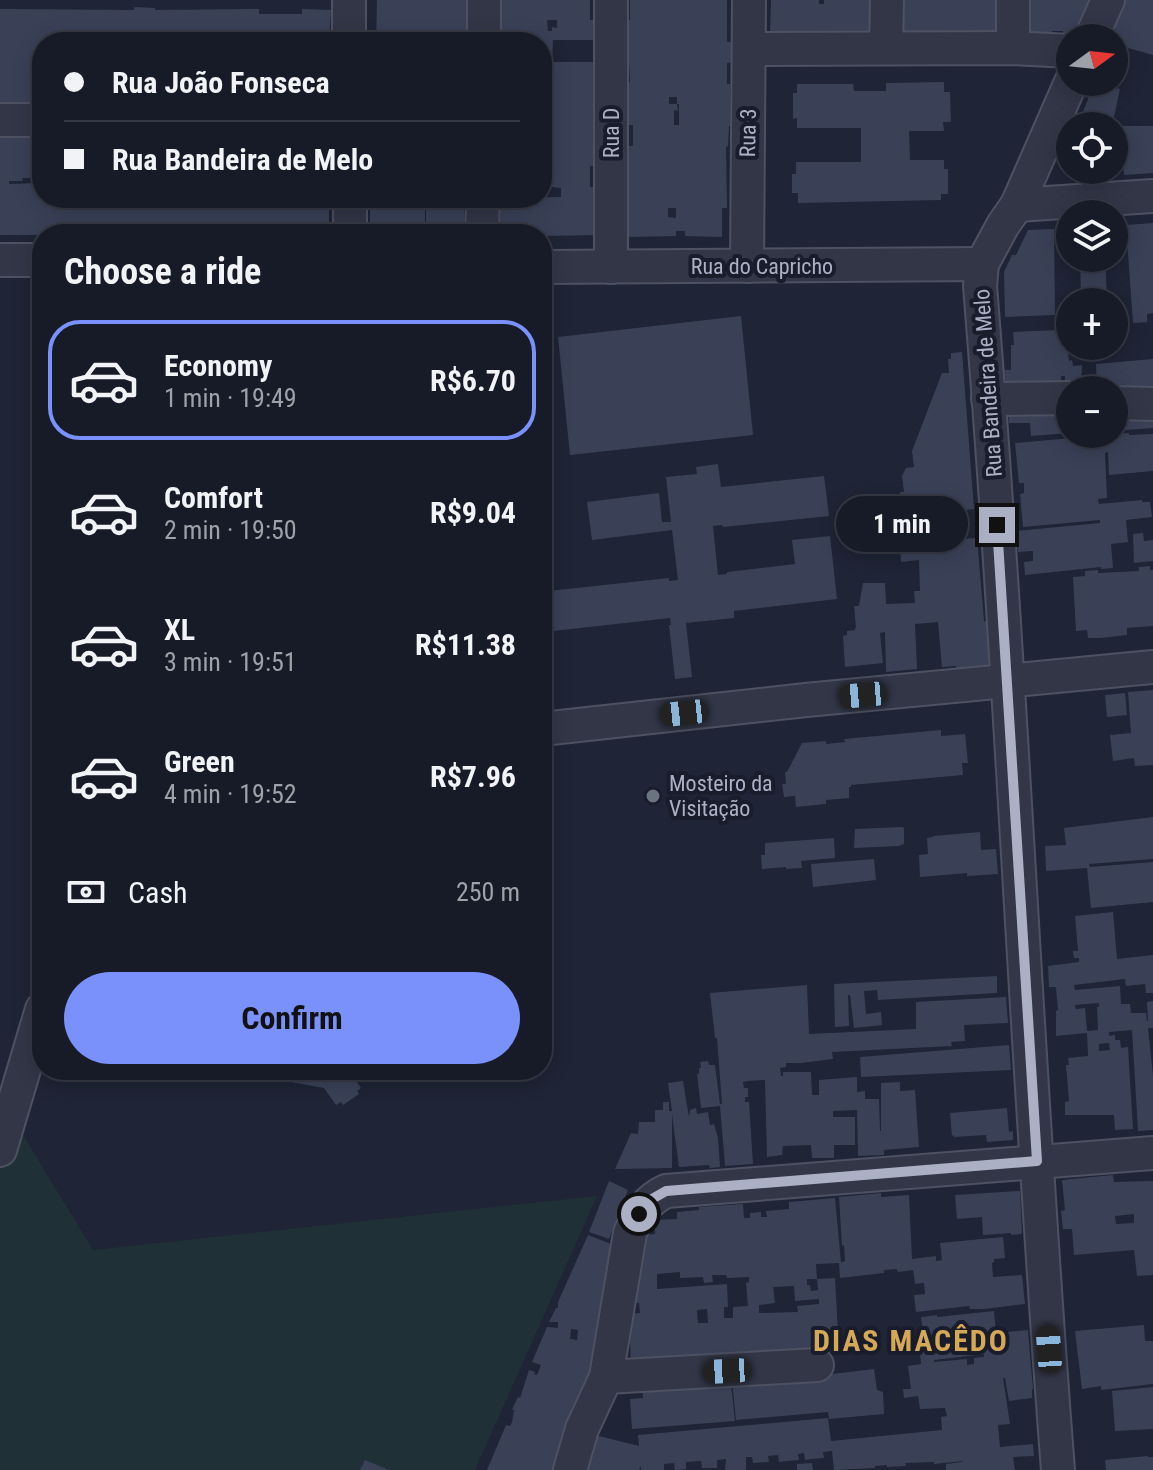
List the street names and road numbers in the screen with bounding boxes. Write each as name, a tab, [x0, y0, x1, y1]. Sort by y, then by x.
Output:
street label: Rua D	[599, 108, 624, 158]
street label: Rua 3	[735, 108, 761, 158]
street label: Rua do Capricho	[691, 254, 833, 279]
street label: Rua Bandeira de Melo	[969, 288, 1007, 478]

